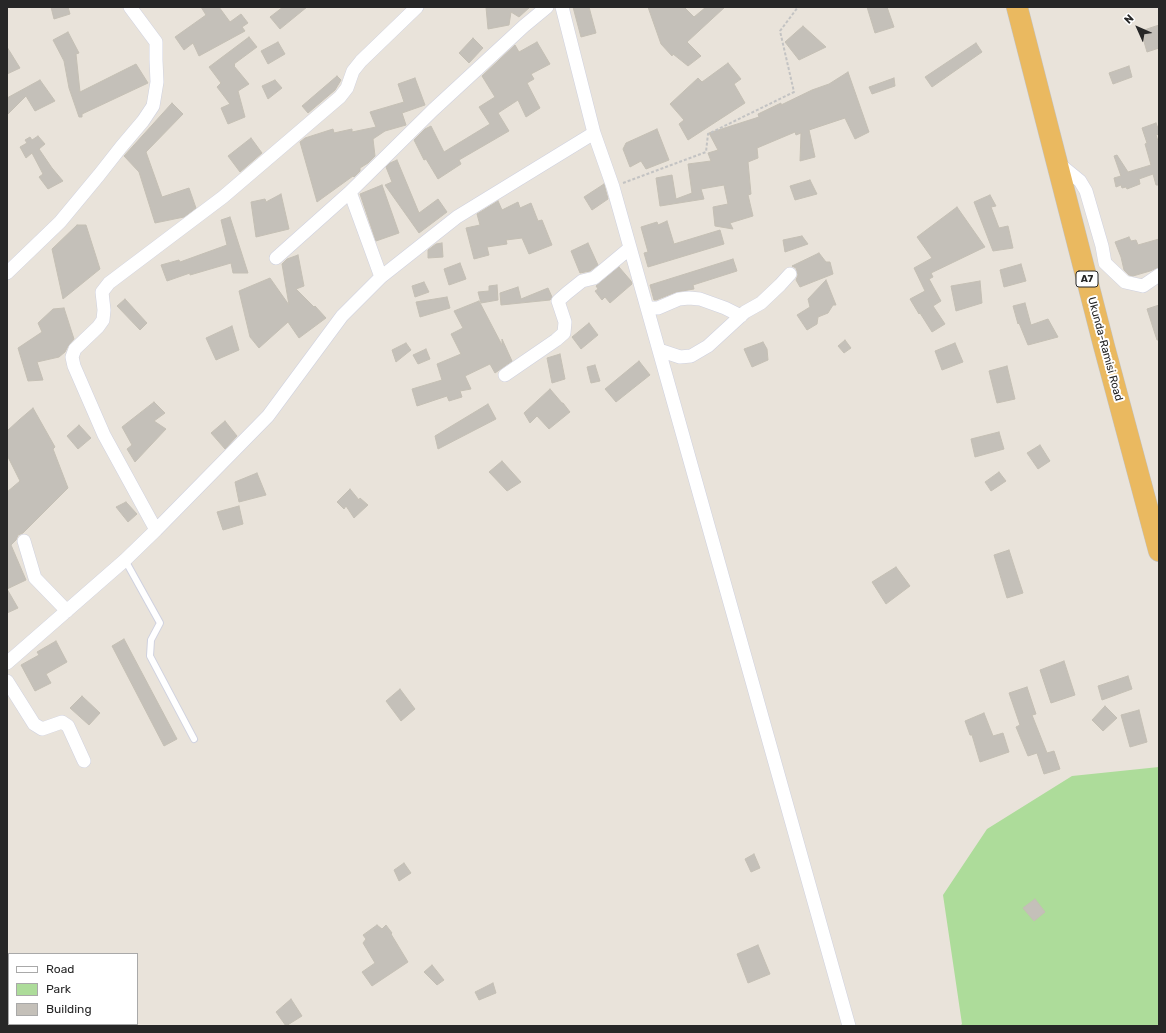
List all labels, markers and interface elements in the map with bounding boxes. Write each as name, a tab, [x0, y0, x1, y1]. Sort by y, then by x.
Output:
north arrow	[1118, 8, 1158, 48]
text: N	[1122, 12, 1137, 27]
road number: A7	[1076, 271, 1098, 287]
street label: Ukunda-Ramisi Road	[1085, 295, 1125, 403]
legend	[8, 953, 138, 1025]
text: Road	[46, 962, 74, 976]
text: Park	[46, 982, 71, 996]
text: Building	[46, 1002, 92, 1016]

